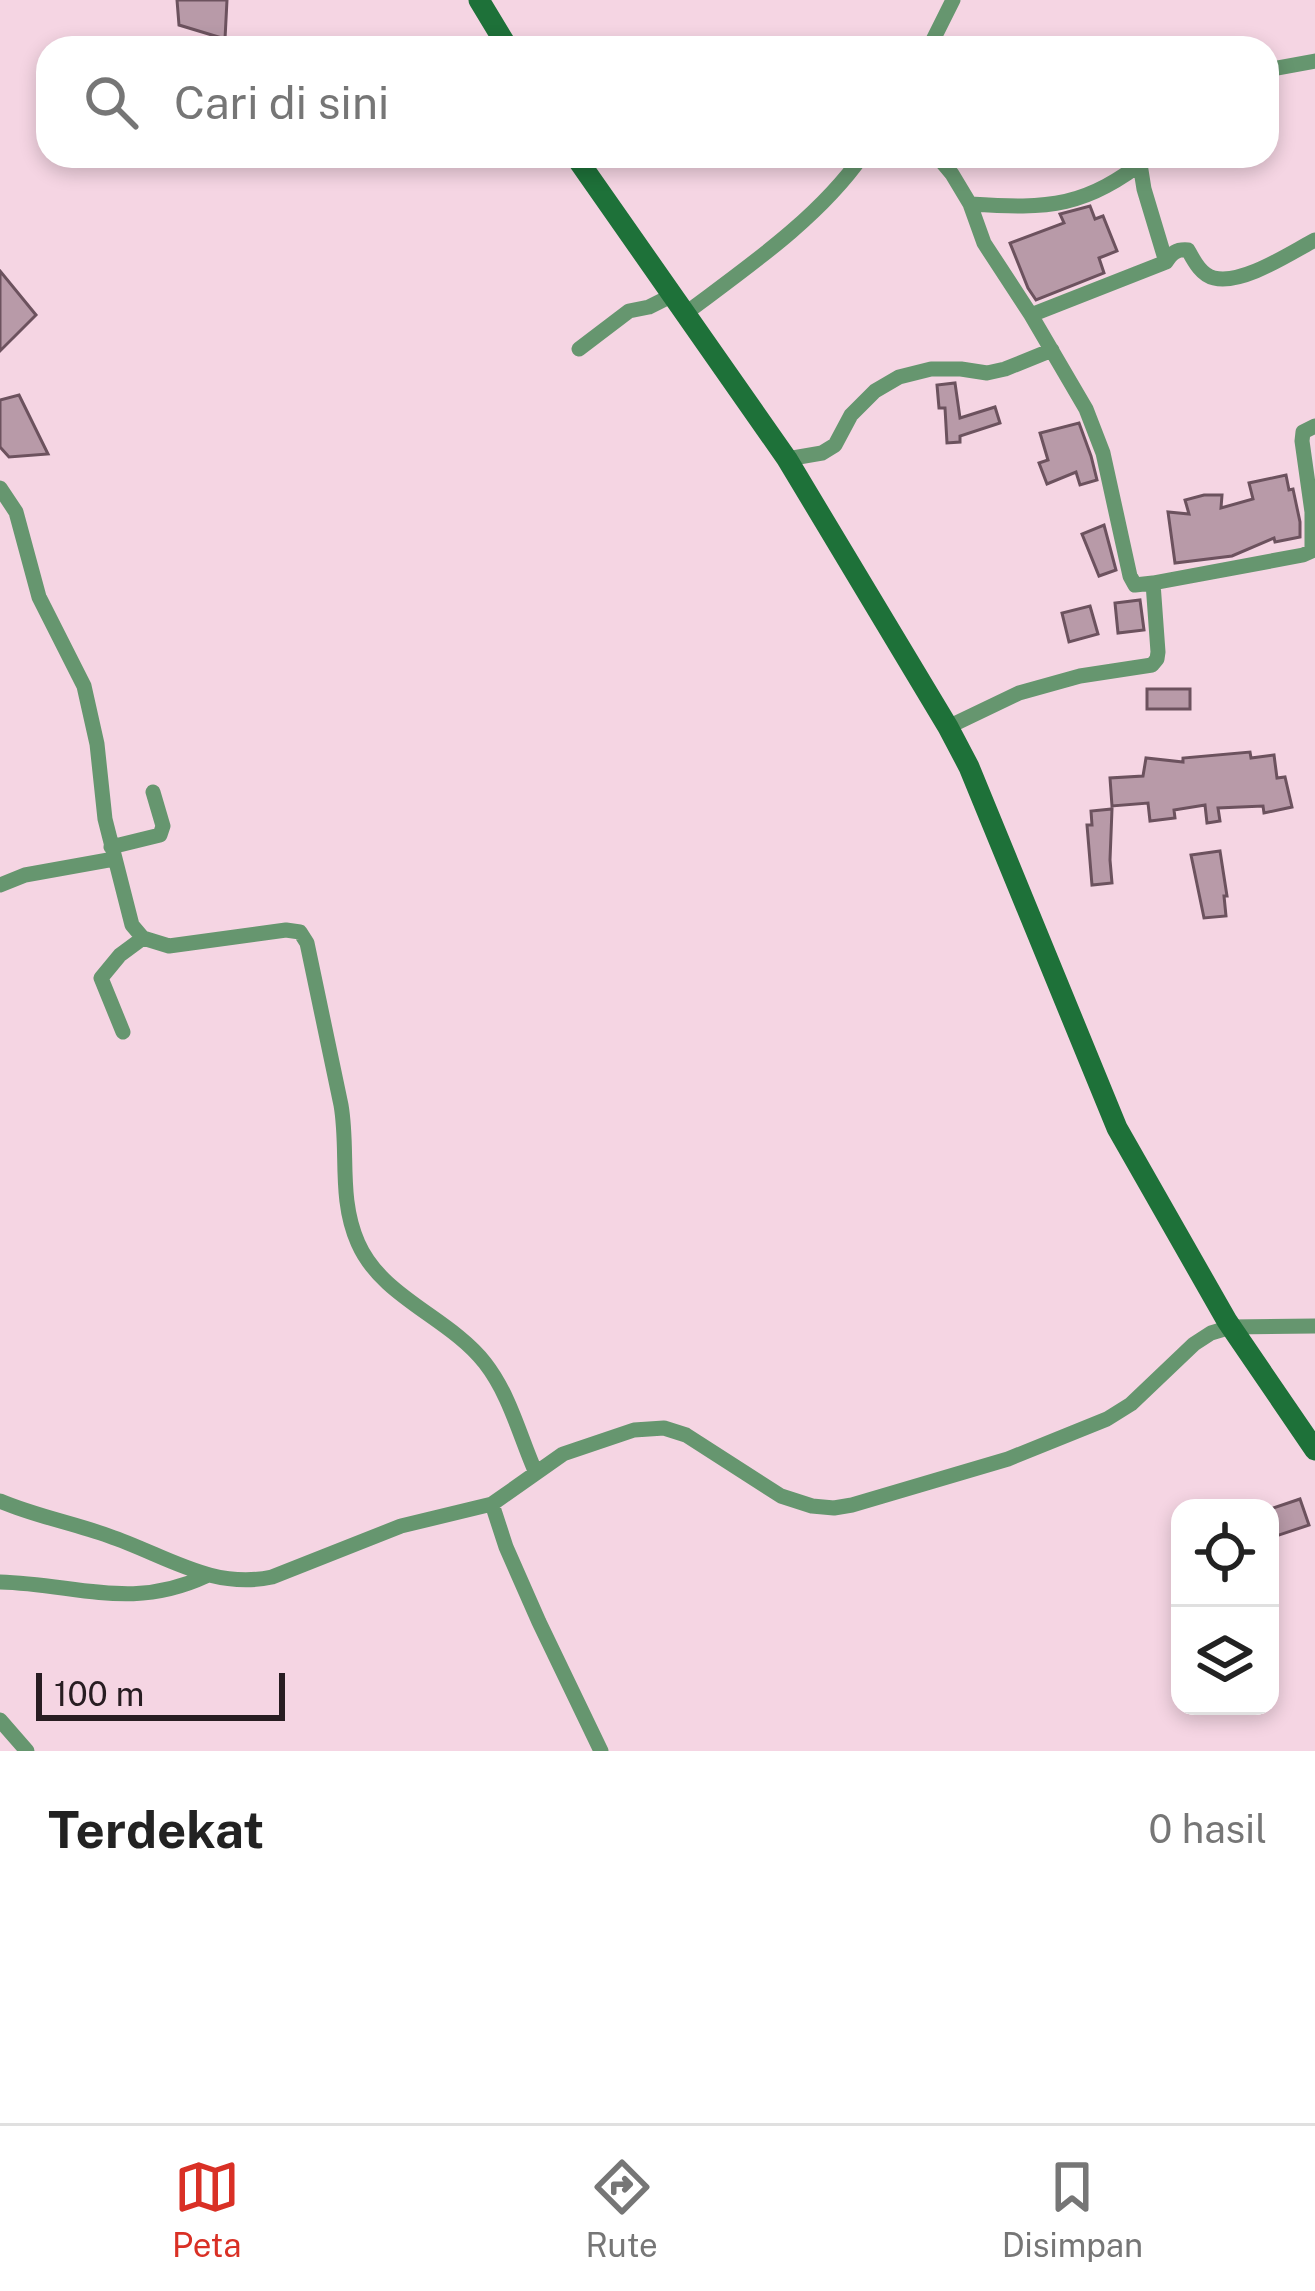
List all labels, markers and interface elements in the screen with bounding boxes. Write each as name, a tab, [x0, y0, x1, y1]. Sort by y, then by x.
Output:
search box	[36, 36, 1279, 168]
icon: search	[78, 69, 144, 135]
text: Cari di sini	[174, 76, 389, 129]
map controls	[1171, 1499, 1279, 1715]
button: locate	[1171, 1499, 1279, 1607]
button: layers	[1171, 1607, 1279, 1715]
scale bar	[36, 1667, 285, 1720]
text: 100 m	[54, 1675, 144, 1713]
text: Terdekat	[48, 1800, 264, 1859]
text: 0 hasil	[1148, 1806, 1267, 1852]
tab: Peta	[172, 2154, 242, 2264]
tab: Rute	[585, 2154, 658, 2264]
tab: Disimpan	[1002, 2154, 1143, 2264]

